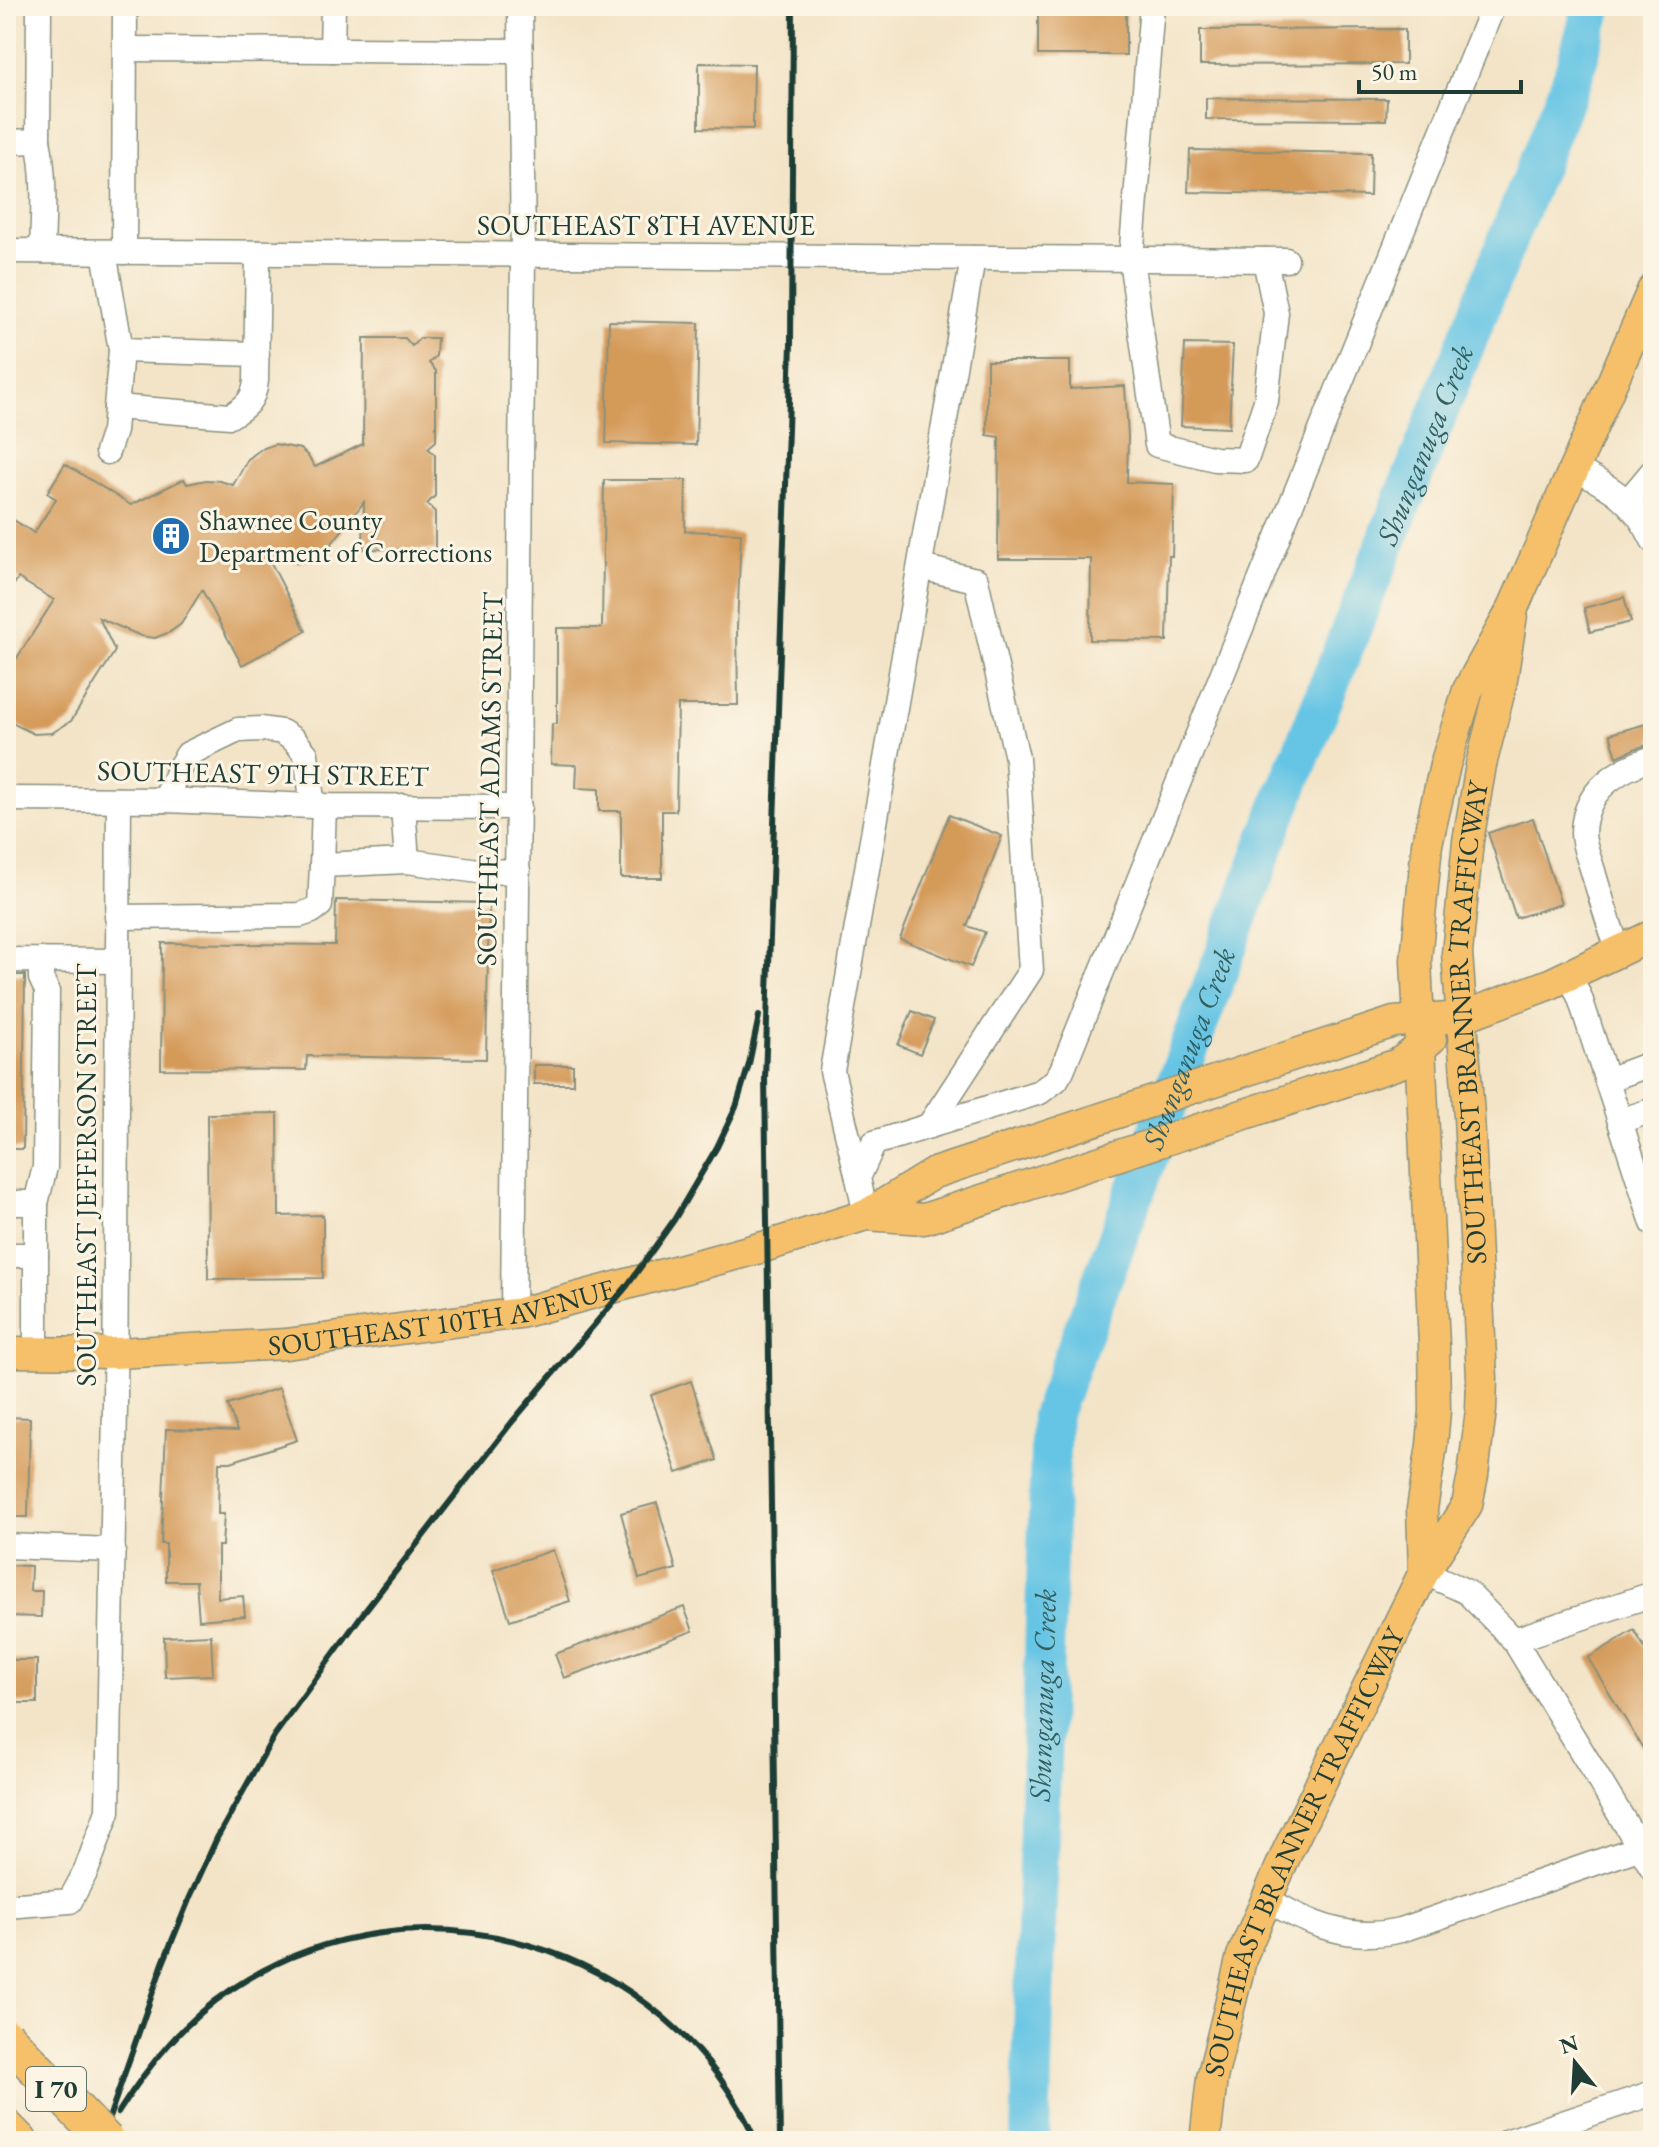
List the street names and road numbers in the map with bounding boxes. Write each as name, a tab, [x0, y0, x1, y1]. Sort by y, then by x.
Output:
street label: SOUTHEAST 8TH AVENUE	[477, 207, 815, 243]
street label: SOUTHEAST ADAMS STREET	[468, 591, 510, 966]
street label: SOUTHEAST 9TH STREET	[97, 752, 429, 794]
street label: SOUTHEAST BRANNER TRAFFICWAY	[1439, 777, 1496, 1265]
street label: SOUTHEAST JEFFERSON STREET	[68, 963, 104, 1387]
street label: SOUTHEAST 10TH AVENUE	[267, 1270, 619, 1363]
street label: SOUTHEAST BRANNER TRAFFICWAY	[1195, 1620, 1413, 2080]
road number: I 70	[26, 2067, 86, 2111]

